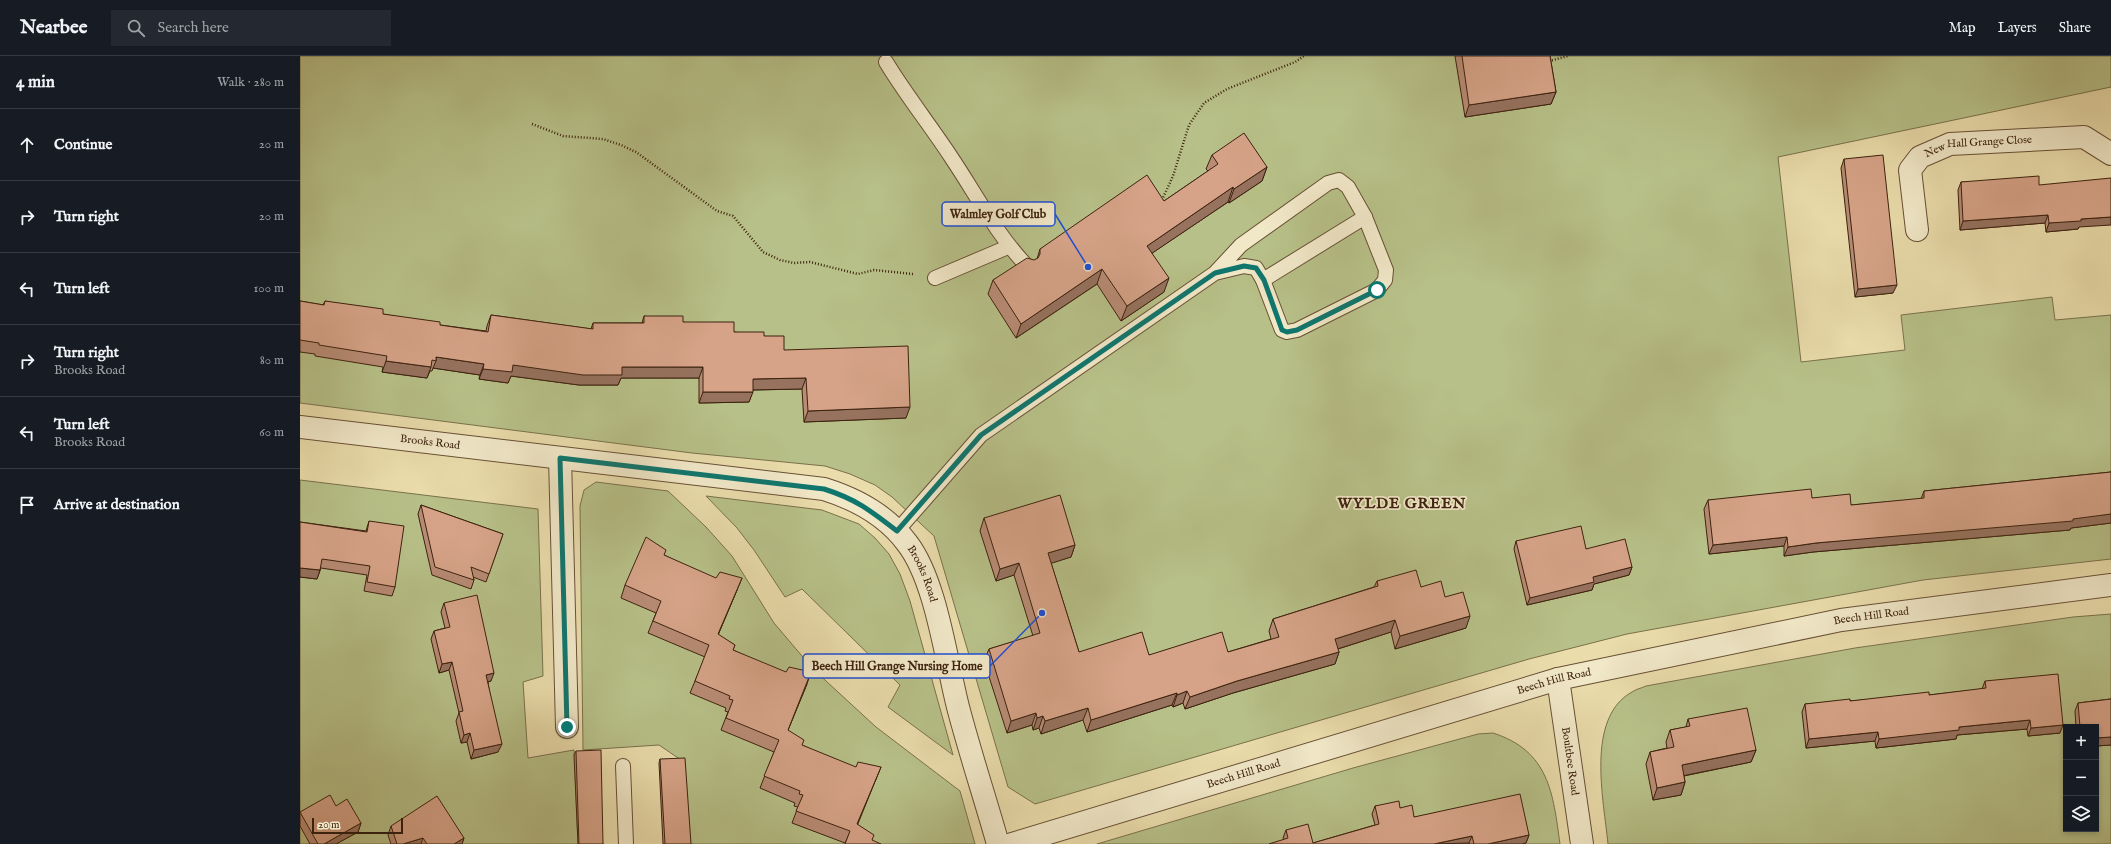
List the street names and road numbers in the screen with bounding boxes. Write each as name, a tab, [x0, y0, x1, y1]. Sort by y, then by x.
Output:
street label: New Hall Grange Close	[1922, 133, 2032, 161]
street label: Brooks Road	[399, 432, 461, 453]
street label: Brooks Road	[904, 543, 940, 604]
street label: Beech Hill Road	[1832, 604, 1910, 628]
street label: Beech Hill Road	[1515, 665, 1593, 698]
street label: Boultbee Road	[1558, 726, 1582, 796]
street label: Beech Hill Road	[1205, 756, 1282, 792]

